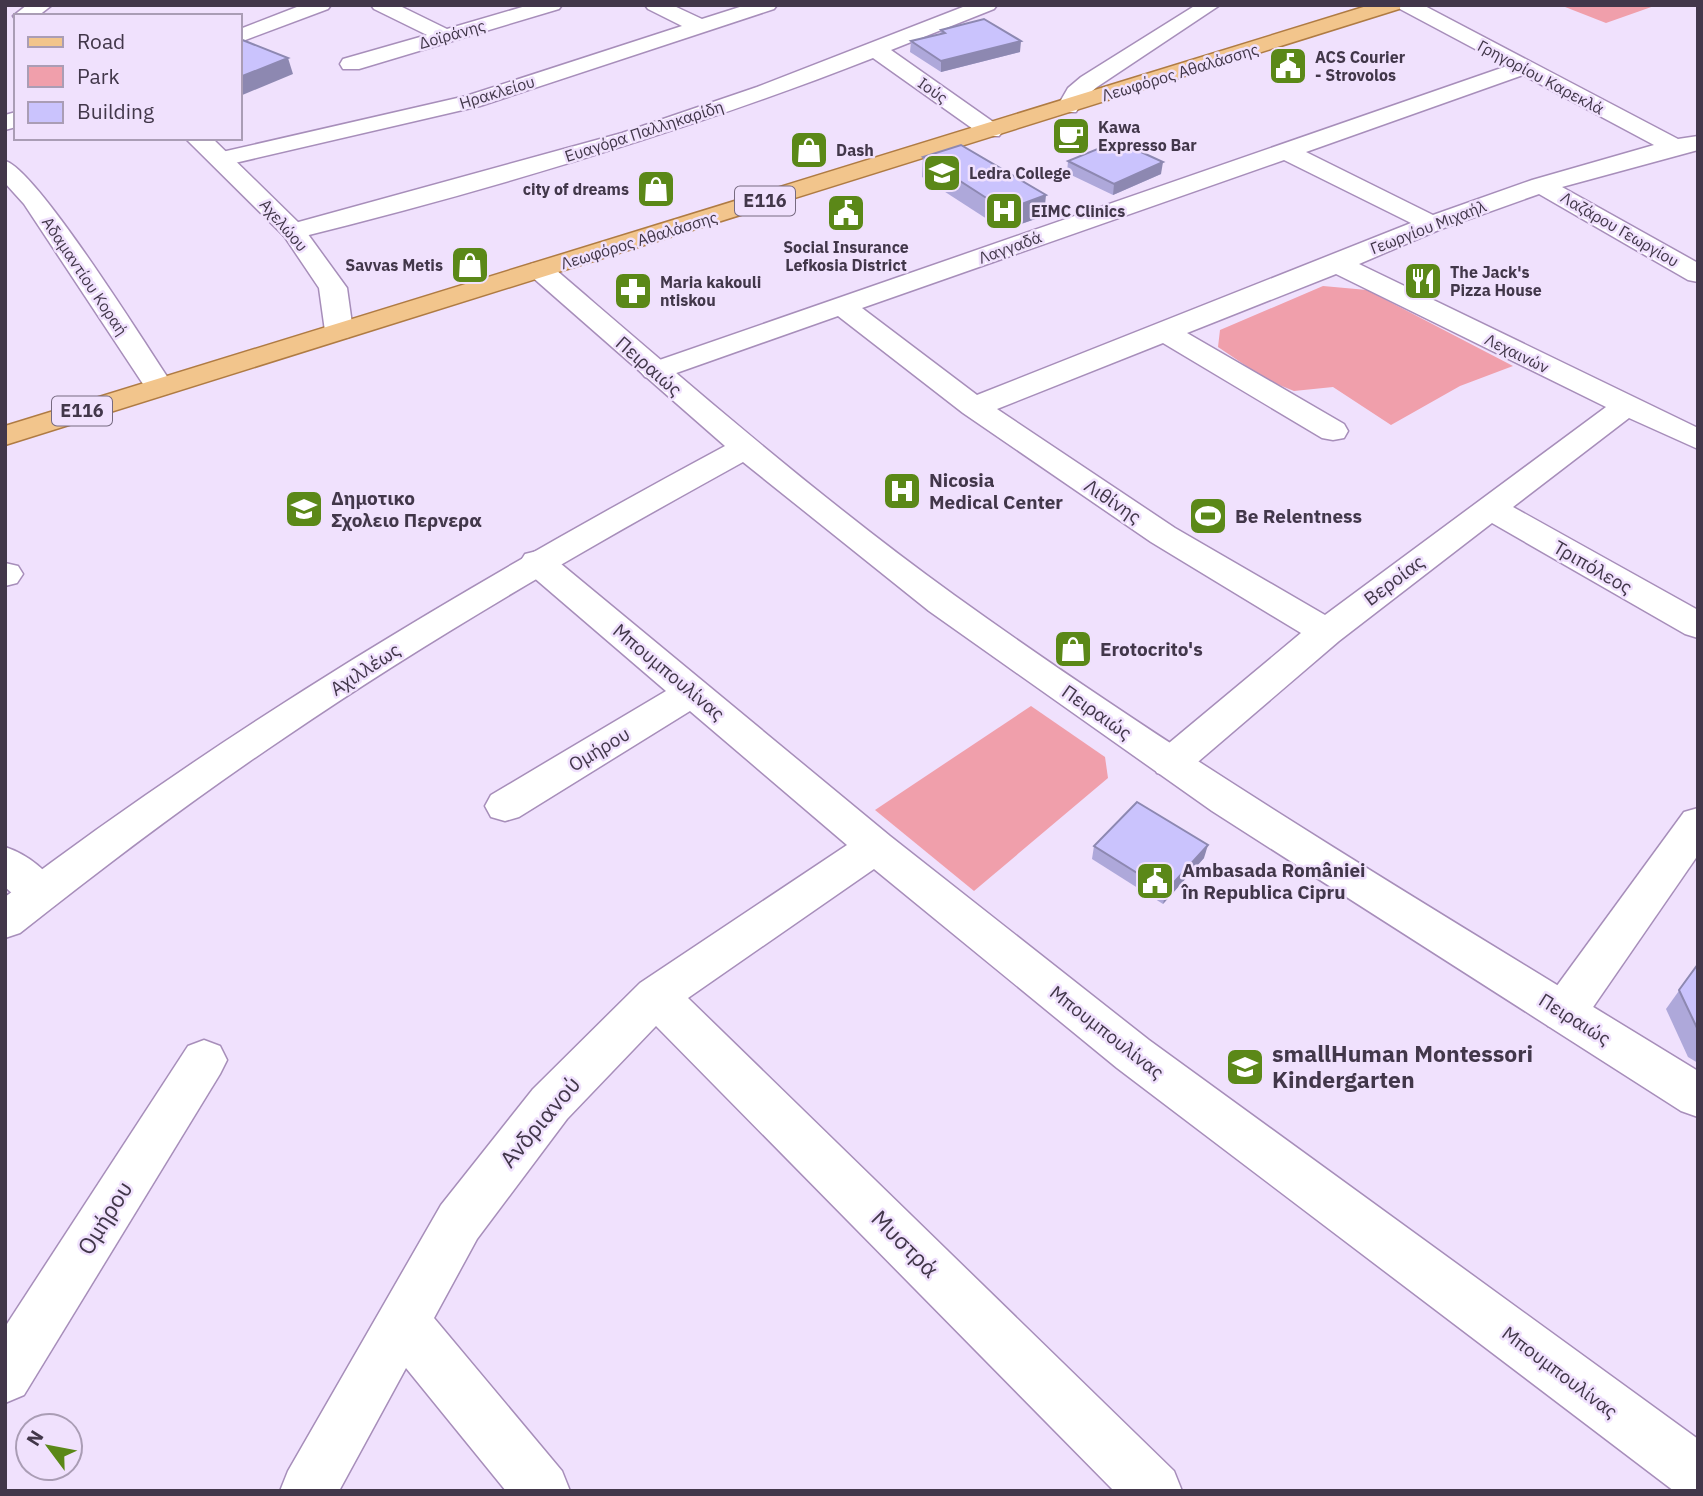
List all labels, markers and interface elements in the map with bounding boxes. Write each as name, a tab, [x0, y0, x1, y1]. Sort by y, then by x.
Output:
legend	[14, 14, 242, 140]
street label: Δοϊράνης	[416, 15, 488, 53]
text: Road	[77, 27, 125, 55]
street label: Γρηγορίου Καρεκλά	[1474, 35, 1608, 119]
street label: Λεωφόρος Αθαλάσσης	[1099, 39, 1261, 105]
public building icon: ACS Courier - Strovolos	[1267, 45, 1309, 87]
place label: ACS Courier - Strovolos	[1315, 47, 1406, 85]
text: Park	[77, 62, 120, 90]
street label: Ηρακλείου	[457, 71, 537, 113]
street label: Ιούς	[914, 73, 952, 108]
street label: Ευαγόρα Παλληκαρίδη	[562, 96, 726, 166]
text: Building	[77, 97, 154, 125]
cafe icon: Kawa Expresso Bar	[1050, 115, 1092, 157]
place label: Kawa Expresso Bar	[1098, 117, 1197, 155]
shop icon: Dash	[788, 129, 830, 171]
place label: Dash	[836, 140, 874, 160]
school or university icon: Ledra College	[921, 152, 963, 194]
place label: Ledra College	[969, 163, 1071, 183]
shop icon: city of dreams	[635, 168, 677, 210]
place label: city of dreams	[523, 179, 629, 199]
road number: E116	[735, 186, 795, 216]
street label: Λαζάρου Γεωργίου	[1557, 187, 1683, 271]
hospital icon: EIMC Clinics	[983, 190, 1025, 232]
public building icon: Social Insurance Lefkosia District	[825, 192, 867, 234]
street label: Αχελώου	[256, 195, 312, 255]
street label: Γεωργίου Μιχαήλ	[1367, 195, 1490, 258]
place label: EIMC Clinics	[1031, 201, 1125, 221]
street label: Λεωφόρος Αθαλάσσης	[558, 207, 720, 273]
street label: Αδαμαντίου Κοραή	[38, 213, 132, 339]
street label: Λαγγαδά	[976, 226, 1044, 268]
place label: Social Insurance Lefkosia District	[783, 237, 909, 275]
shop icon: Savvas Metis	[449, 244, 491, 286]
place label: Savvas Metis	[345, 255, 443, 275]
restaurant icon: The Jack's Pizza House	[1402, 260, 1444, 302]
place label: The Jack's Pizza House	[1450, 262, 1542, 300]
pharmacy icon: Maria kakouli ntiskou	[612, 270, 654, 312]
place label: Maria kakouli ntiskou	[660, 272, 761, 310]
street label: Λεχαινών	[1482, 329, 1552, 377]
street label: Πειραιώς	[611, 331, 687, 401]
road number: E116	[52, 396, 112, 426]
place label: Nicosia Medical Center	[929, 468, 1063, 514]
hospital icon: Nicosia Medical Center	[881, 470, 923, 512]
street label: Λιθίνης	[1080, 473, 1146, 529]
place label: Δημοτικο Σχολειο Περνερα	[331, 486, 482, 532]
school or university icon: Δημοτικο Σχολειο Περνερα	[283, 488, 325, 530]
sports icon: Be Relentness	[1187, 495, 1229, 537]
place label: Be Relentness	[1235, 504, 1362, 528]
street label: Τριπόλεος	[1549, 535, 1637, 599]
street label: Βεροίας	[1359, 549, 1429, 611]
street label: Μπουμπουλίνας	[608, 618, 730, 726]
shop icon: Erotocrito's	[1052, 628, 1094, 670]
street label: Αχιλλέως	[325, 637, 405, 701]
place label: Erotocrito's	[1100, 637, 1203, 661]
street label: Πειραιώς	[1057, 679, 1137, 745]
street label: Ομήρου	[564, 721, 634, 777]
place label: Ambasada României în Republica Cipru	[1181, 858, 1366, 904]
public building icon: Ambasada României în Republica Cipru	[1134, 860, 1176, 902]
street label: Μπουμπουλίνας	[1045, 980, 1169, 1084]
street label: Πειραιώς	[1535, 988, 1615, 1050]
place label: smallHuman Montessori Kindergarten	[1272, 1038, 1533, 1094]
school or university icon: smallHuman Montessori Kindergarten	[1224, 1046, 1266, 1088]
street label: Ανδριανού	[492, 1069, 586, 1173]
street label: Ομήρου	[70, 1175, 138, 1260]
street label: Μυστρά	[866, 1203, 946, 1283]
street label: Μπουμπουλίνας	[1497, 1321, 1623, 1423]
north arrow	[14, 1412, 84, 1482]
text: N	[21, 1426, 48, 1450]

